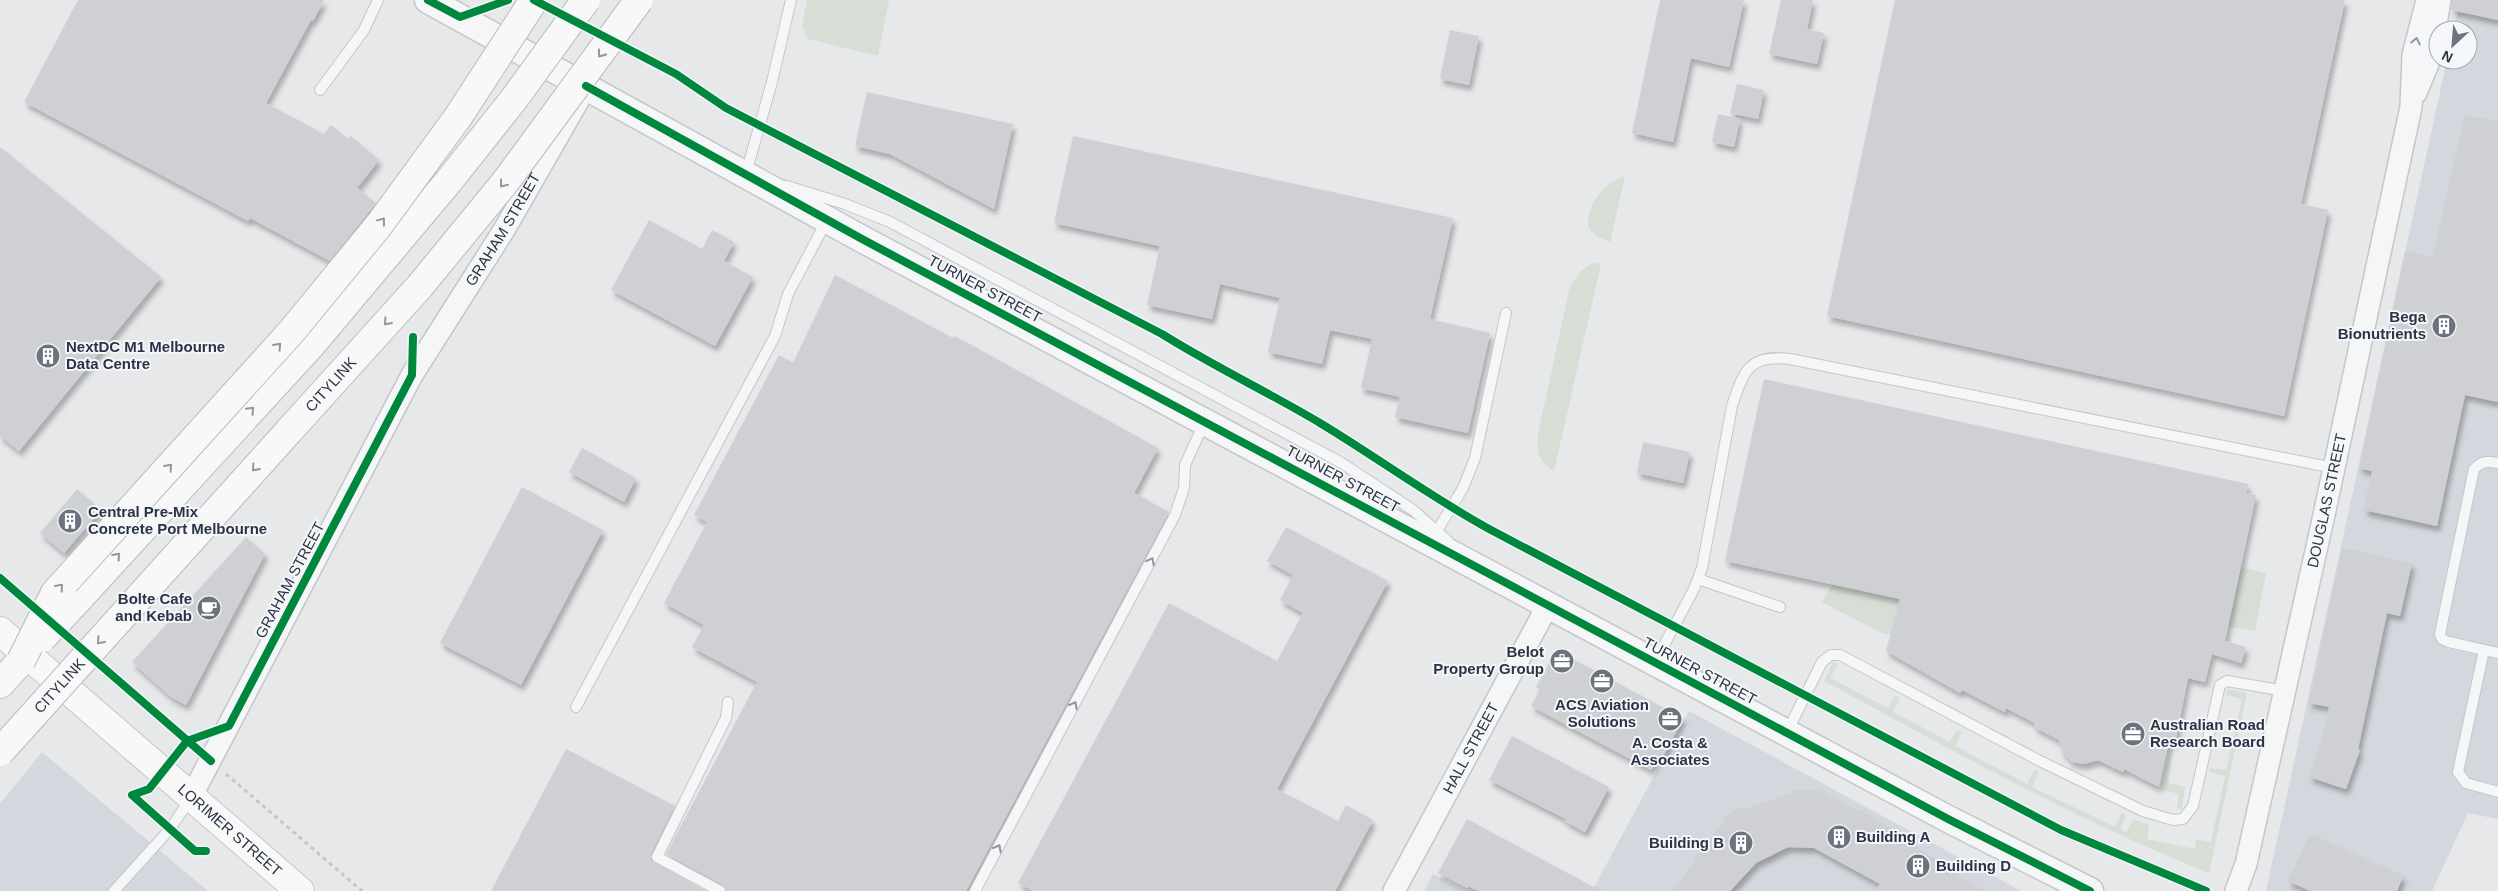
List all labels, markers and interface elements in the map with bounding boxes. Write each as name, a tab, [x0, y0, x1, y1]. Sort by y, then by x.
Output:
north arrow	[2428, 20, 2478, 70]
one-way arrow	[2410, 37, 2421, 45]
text: N	[2439, 47, 2455, 66]
one-way arrow	[598, 48, 607, 58]
street label: GRAHAM STREET	[462, 170, 543, 289]
one-way arrow	[501, 178, 509, 187]
one-way arrow	[376, 217, 385, 227]
street label: TURNER STREET	[926, 252, 1045, 326]
place label: Bega Bionutrients	[2338, 308, 2427, 342]
building icon: Bega Bionutrients	[2431, 313, 2457, 339]
one-way arrow	[384, 316, 393, 325]
place label: NextDC M1 Melbourne Data Centre	[66, 338, 225, 372]
building icon: NextDC M1 Melbourne Data Centre	[35, 343, 61, 369]
one-way arrow	[272, 343, 281, 352]
street label: CITYLINK	[302, 353, 360, 415]
one-way arrow	[245, 407, 254, 416]
street label: DOUGLAS STREET	[2303, 432, 2349, 569]
street label: TURNER STREET	[1284, 442, 1403, 516]
one-way arrow	[252, 462, 261, 471]
one-way arrow	[163, 463, 172, 472]
place label: Central Pre-Mix Concrete Port Melbourne	[88, 503, 267, 537]
building icon: Central Pre-Mix Concrete Port Melbourne	[57, 508, 83, 534]
street label: GRAHAM STREET	[252, 519, 327, 641]
one-way arrow	[112, 552, 121, 561]
one-way arrow	[1145, 557, 1155, 566]
one-way arrow	[54, 584, 63, 593]
place label: Bolte Cafe and Kebab	[115, 590, 192, 624]
cafe icon: Bolte Cafe and Kebab	[196, 595, 222, 621]
street label: TURNER STREET	[1641, 634, 1760, 708]
one-way arrow	[97, 635, 106, 644]
place label: Belot Property Group	[1433, 643, 1544, 677]
office icon: Belot Property Group	[1549, 648, 1575, 674]
street label: CITYLINK	[30, 655, 88, 716]
office icon: ACS Aviation Solutions	[1589, 668, 1615, 694]
place label: ACS Aviation Solutions	[1555, 696, 1649, 730]
street label: HALL STREET	[1439, 700, 1502, 796]
one-way arrow	[1068, 701, 1078, 710]
office icon: A. Costa & Associates	[1657, 706, 1683, 732]
place label: Australian Road Research Board	[2150, 716, 2265, 750]
office icon: Australian Road Research Board	[2120, 721, 2146, 747]
place label: A. Costa & Associates	[1630, 734, 1710, 768]
street label: LORIMER STREET	[175, 780, 285, 879]
building icon: Building A	[1826, 824, 1852, 850]
place label: Building A	[1856, 828, 1931, 845]
building icon: Building B	[1728, 830, 1754, 856]
place label: Building B	[1649, 834, 1724, 851]
one-way arrow	[992, 844, 1002, 853]
building icon: Building D	[1905, 853, 1931, 879]
place label: Building D	[1936, 857, 2011, 874]

